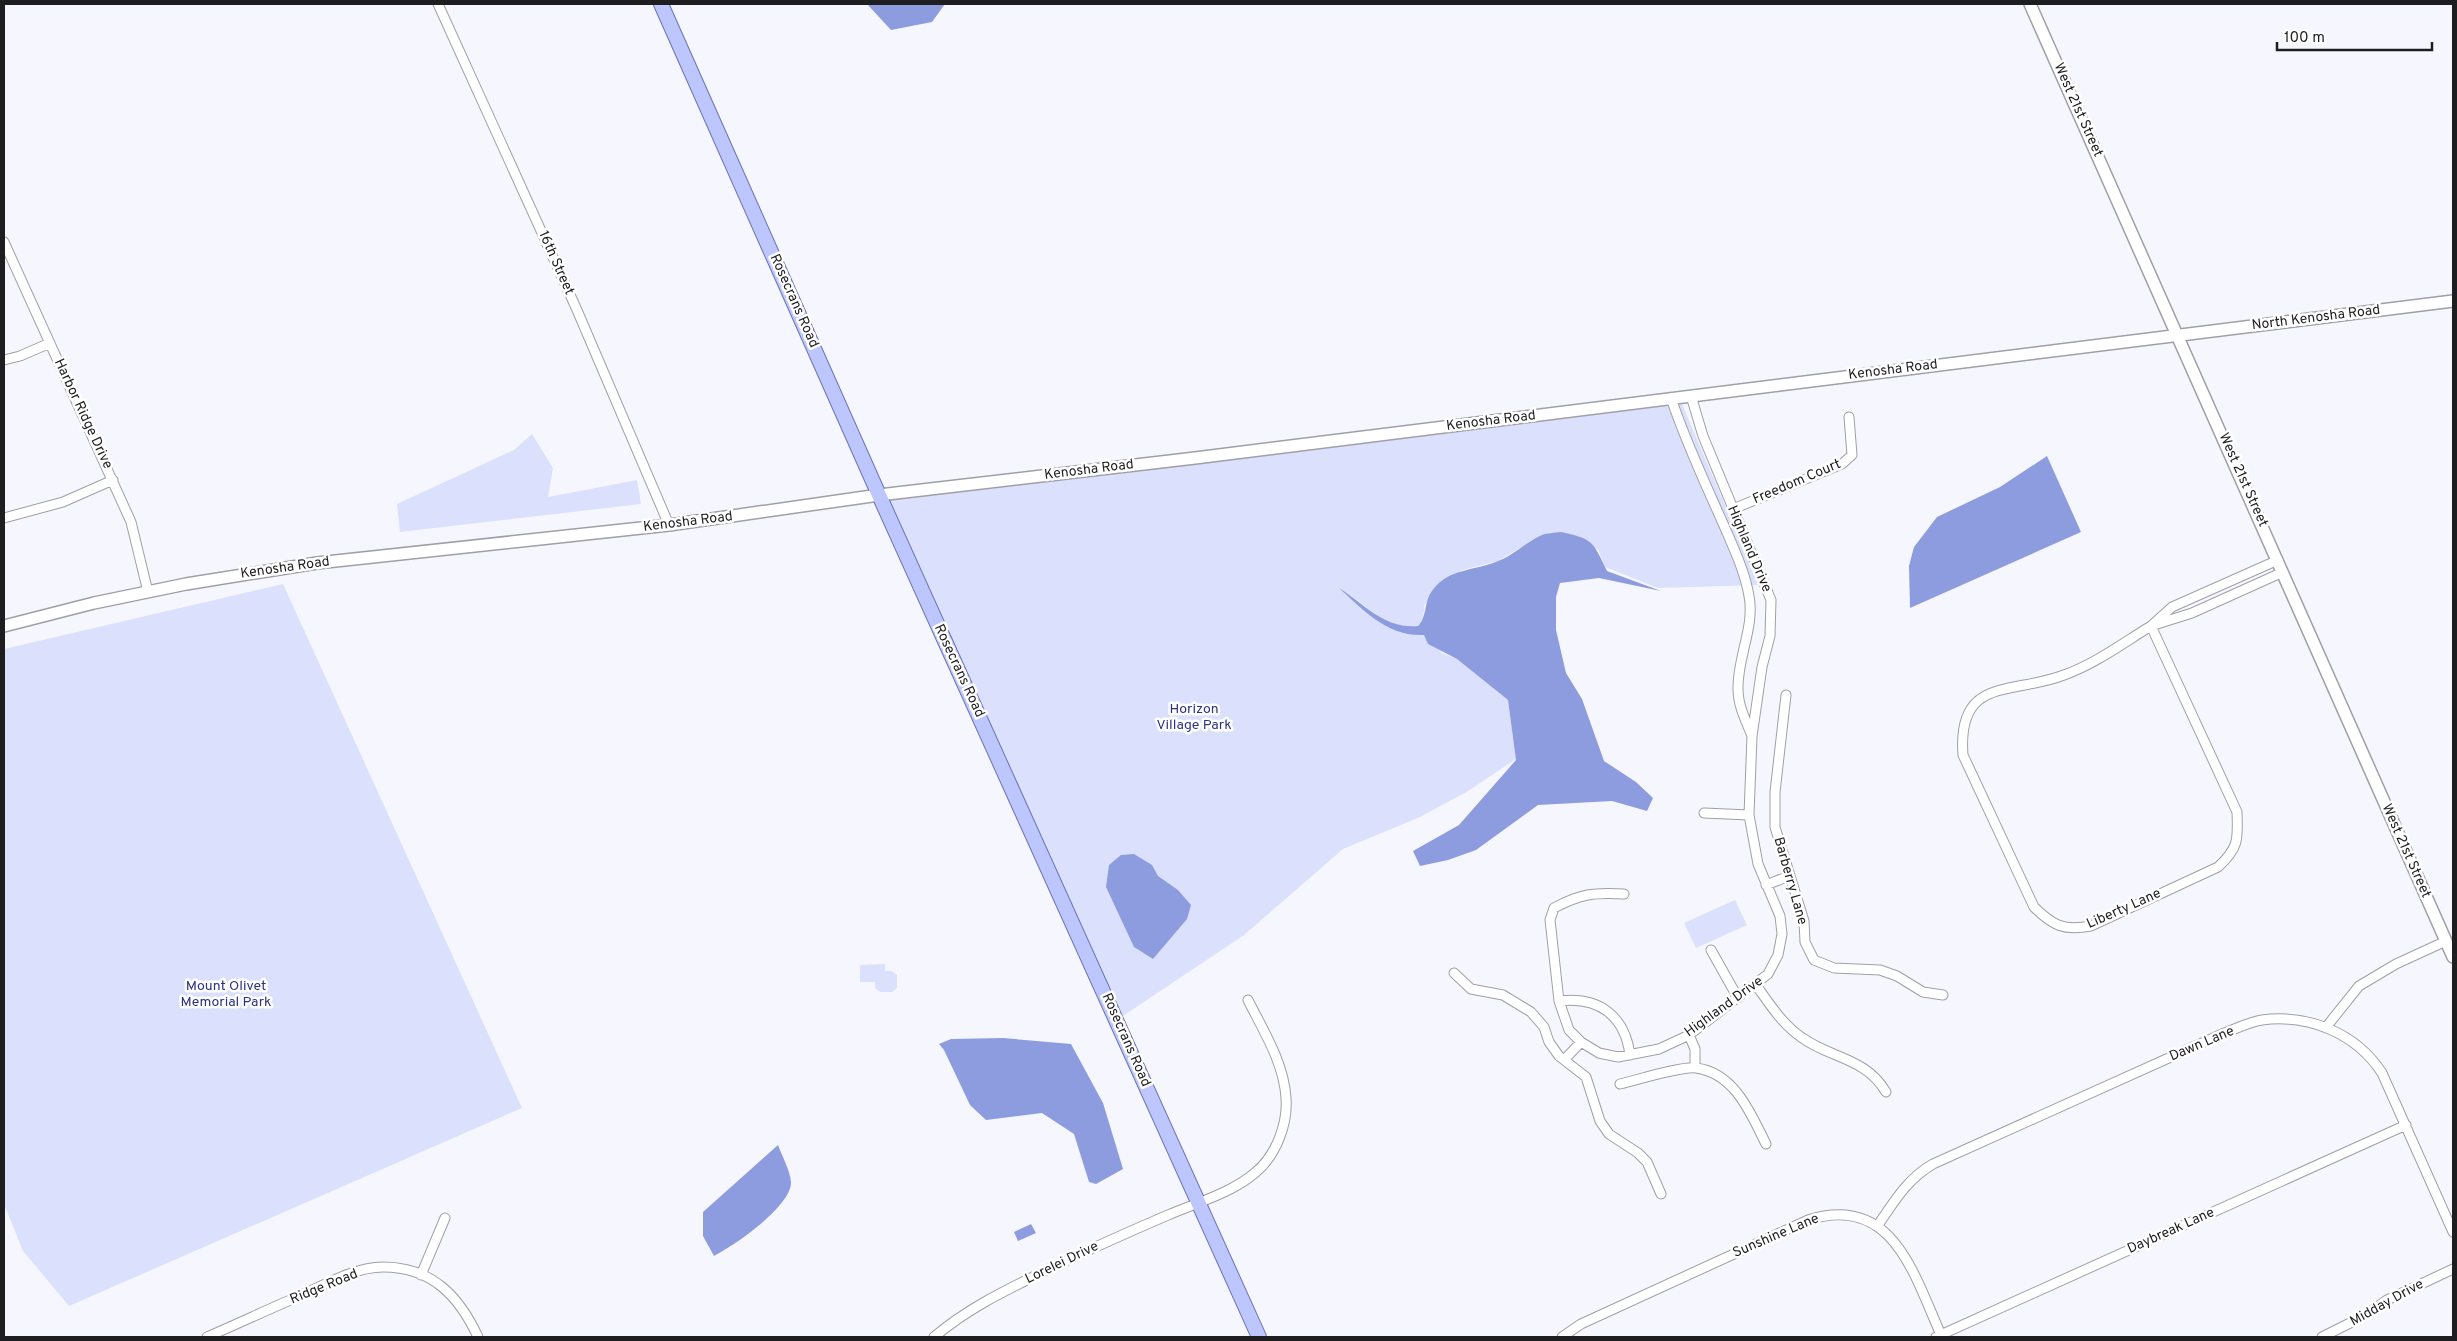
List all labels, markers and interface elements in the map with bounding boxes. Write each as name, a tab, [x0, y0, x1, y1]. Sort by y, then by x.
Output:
scale bar	[2277, 20, 2432, 52]
text: 100 m	[2284, 29, 2325, 48]
street label: West 21st Street	[2050, 60, 2106, 160]
street label: 16th Street	[534, 228, 578, 298]
street label: Rosecrans Road	[766, 252, 822, 350]
street label: North Kenosha Road	[2251, 302, 2381, 334]
street label: Harbor Ridge Drive	[50, 356, 116, 472]
street label: Kenosha Road	[1847, 356, 1939, 384]
street label: Kenosha Road	[1445, 407, 1537, 435]
street label: West 21st Street	[2215, 430, 2271, 530]
street label: Kenosha Road	[1043, 456, 1135, 484]
street label: Freedom Court	[1750, 456, 1844, 508]
street label: Highland Drive	[1723, 503, 1775, 595]
street label: Kenosha Road	[642, 508, 734, 536]
street label: Kenosha Road	[239, 553, 331, 583]
street label: Rosecrans Road	[930, 622, 988, 720]
park label: Horizon Village Park	[1156, 701, 1232, 734]
street label: West 21st Street	[2378, 801, 2434, 901]
street label: Barberry Lane	[1769, 835, 1811, 927]
street label: Liberty Lane	[2084, 885, 2164, 933]
street label: Highland Drive	[1681, 973, 1767, 1041]
park label: Mount Olivet Memorial Park	[181, 978, 271, 1011]
street label: Rosecrans Road	[1098, 991, 1154, 1089]
street label: Dawn Lane	[2167, 1023, 2237, 1065]
street label: Daybreak Lane	[2125, 1204, 2217, 1258]
street label: Sunshine Lane	[1730, 1210, 1822, 1262]
street label: Lorelei Drive	[1023, 1238, 1101, 1288]
street label: Ridge Road	[288, 1266, 360, 1308]
street label: Midday Drive	[2347, 1276, 2427, 1330]

